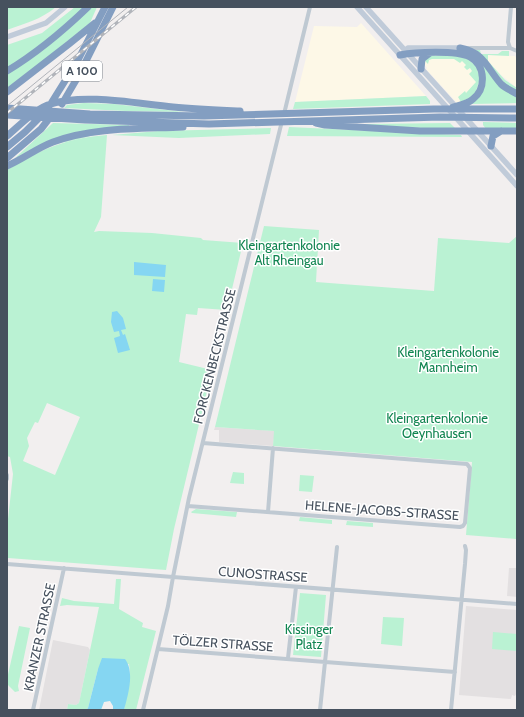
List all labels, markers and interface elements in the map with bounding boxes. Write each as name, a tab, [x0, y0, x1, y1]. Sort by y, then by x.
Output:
road number: A 100	[62, 61, 102, 81]
park label: Kleingartenkolonie Alt Rheingau	[238, 237, 340, 268]
street label: FORCKENBECKSTRASSE	[189, 287, 239, 425]
park label: Kleingartenkolonie Mannheim	[397, 344, 499, 375]
park label: Kleingartenkolonie Oeynhausen	[386, 410, 488, 441]
street label: HELENE-JACOBS-STRASSE	[305, 497, 459, 523]
street label: CUNOSTRASSE	[218, 563, 308, 585]
street label: KRANZER STRASSE	[20, 581, 58, 693]
park label: Kissinger Platz	[285, 621, 334, 652]
street label: TÖLZER STRASSE	[172, 631, 274, 655]

